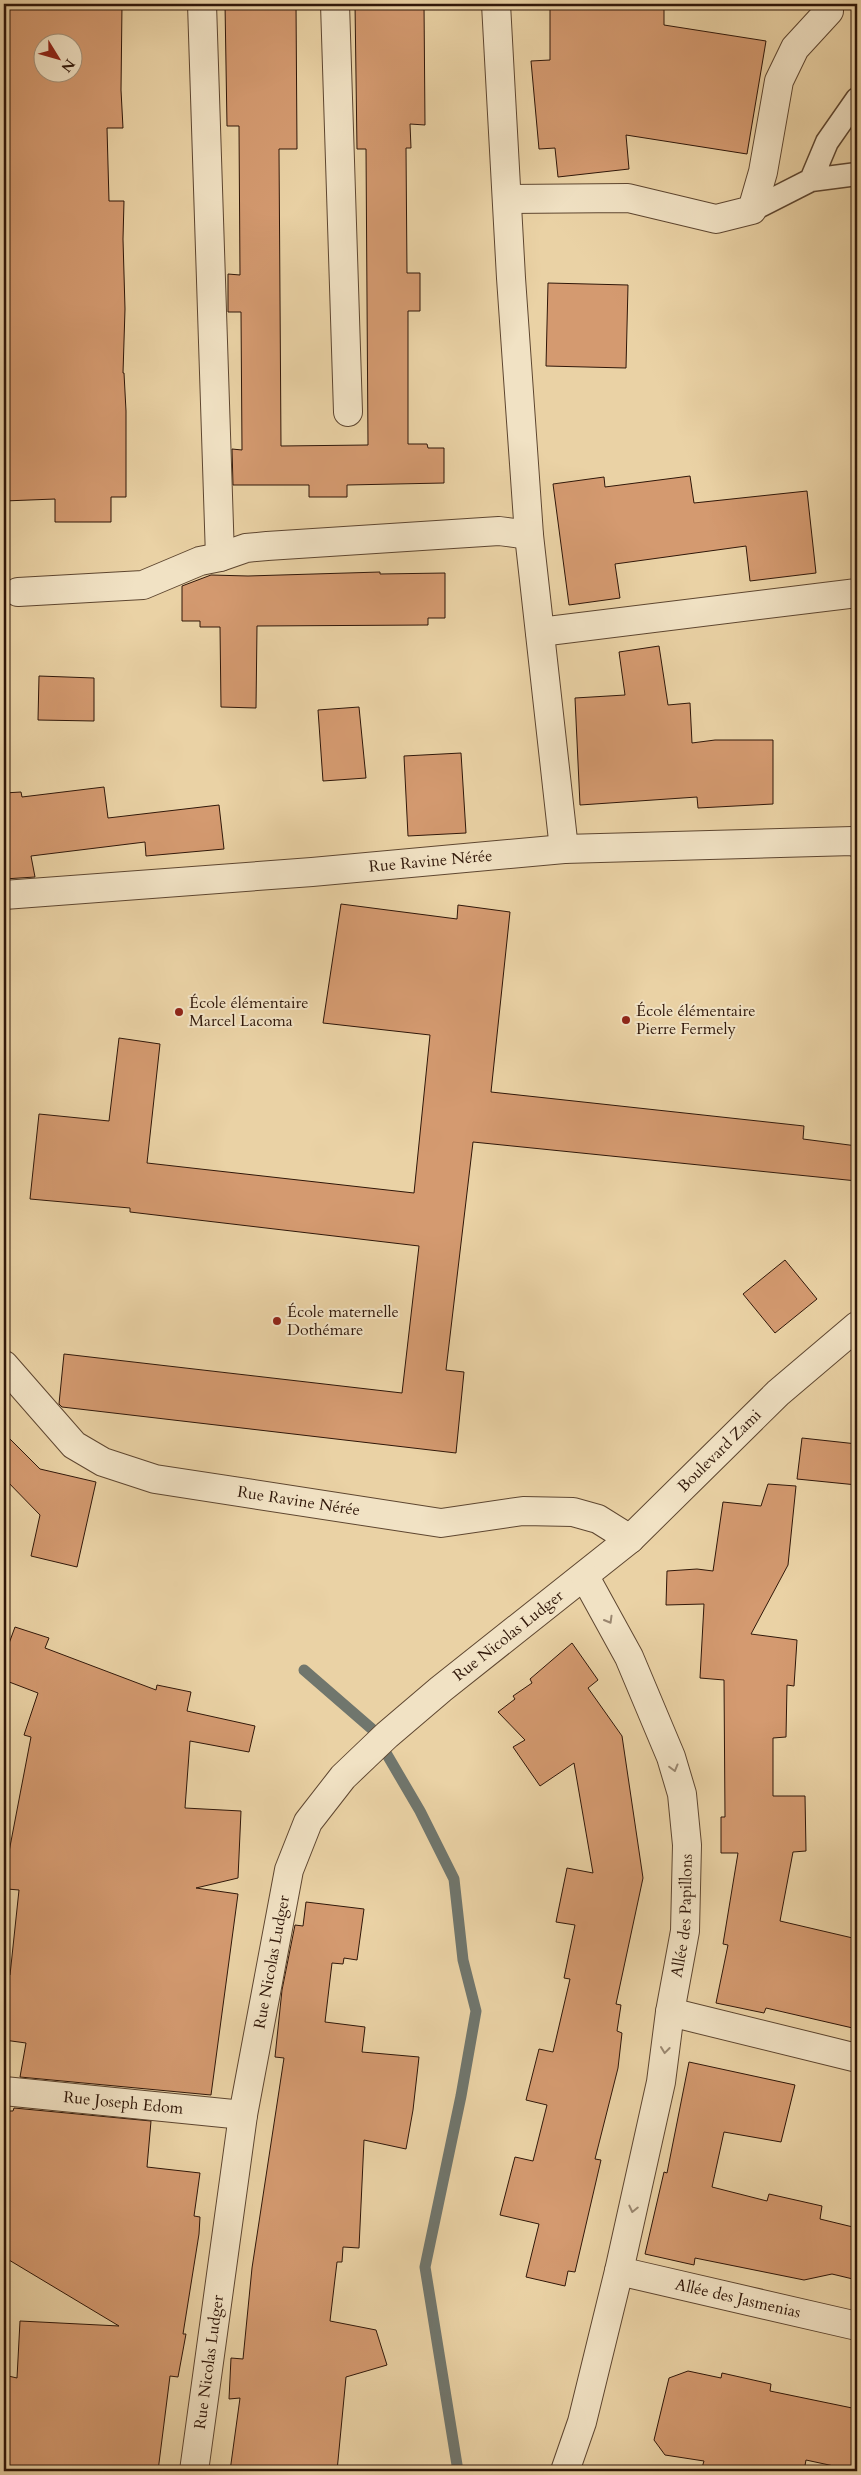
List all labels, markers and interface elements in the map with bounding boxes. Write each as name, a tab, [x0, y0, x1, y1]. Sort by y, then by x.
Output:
north arrow	[32, 32, 82, 82]
text: N	[57, 55, 79, 76]
street label: Rue Ravine Nérée	[368, 845, 493, 878]
place label: École élémentaire Marcel Lacoma	[189, 992, 309, 1032]
place label: École élémentaire Pierre Fermely	[636, 1000, 756, 1040]
marker: École élémentaire Marcel Lacoma	[173, 1006, 185, 1018]
marker: École élémentaire Pierre Fermely	[620, 1014, 632, 1026]
place label: École maternelle Dothémare	[287, 1301, 399, 1341]
marker: École maternelle Dothémare	[271, 1315, 283, 1327]
street label: Boulevard Zami	[673, 1404, 767, 1497]
street label: Rue Ravine Nérée	[236, 1481, 362, 1521]
street label: Rue Nicolas Ludger	[449, 1585, 568, 1686]
one-way arrow	[603, 1614, 613, 1623]
one-way arrow	[669, 1764, 679, 1772]
street label: Allée des Papillons	[666, 1853, 698, 1979]
street label: Rue Nicolas Ludger	[248, 1893, 295, 2031]
one-way arrow	[660, 2047, 671, 2055]
street label: Rue Joseph Edom	[62, 2086, 185, 2120]
one-way arrow	[628, 2205, 639, 2214]
street label: Allée des Jasmenias	[673, 2273, 803, 2324]
street label: Rue Nicolas Ludger	[189, 2293, 229, 2431]

